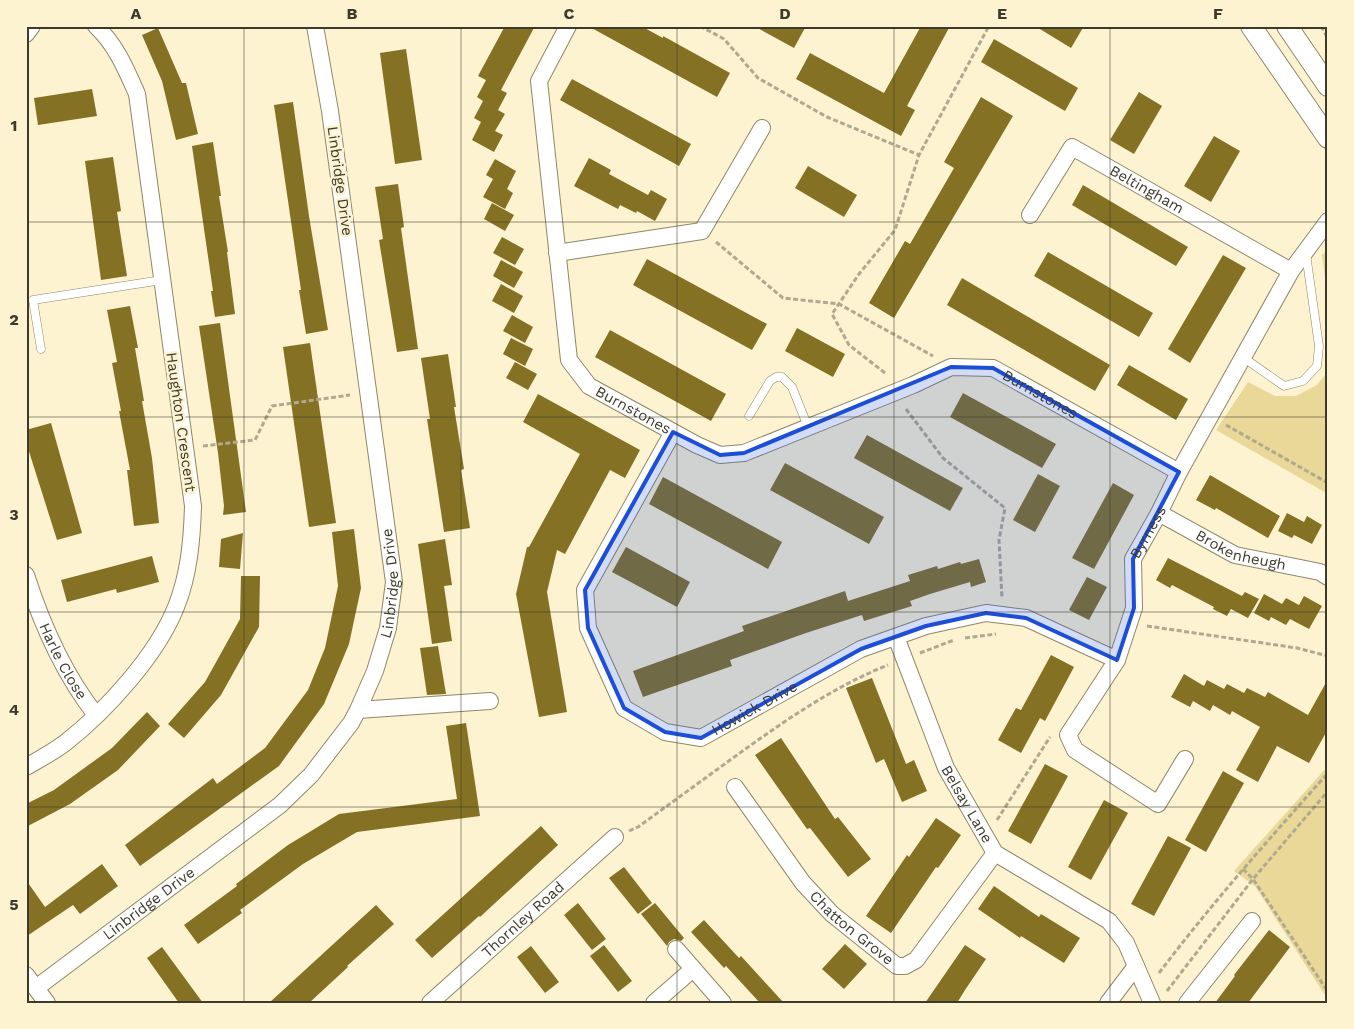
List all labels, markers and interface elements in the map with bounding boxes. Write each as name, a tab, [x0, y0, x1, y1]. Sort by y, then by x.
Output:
text: A	[131, 4, 142, 23]
text: B	[347, 4, 358, 23]
text: C	[564, 4, 575, 23]
text: D	[779, 4, 791, 23]
text: E	[997, 4, 1007, 23]
text: F	[1213, 4, 1223, 23]
text: 1	[11, 116, 17, 135]
street label: Linbridge Drive	[323, 125, 357, 237]
street label: Beltingham	[1107, 161, 1187, 218]
text: 2	[9, 310, 19, 329]
street label: Haughton Crescent	[162, 351, 200, 494]
street label: Burnstones	[999, 366, 1081, 423]
street label: Burnstones	[592, 382, 674, 438]
street label: Byrness	[1126, 503, 1170, 562]
text: 3	[9, 505, 19, 524]
street label: Brokenheugh	[1193, 526, 1288, 574]
street label: Linbridge Drive	[376, 527, 403, 640]
street label: Harle Close	[35, 620, 91, 703]
street label: Howick Drive	[709, 677, 801, 739]
text: 4	[9, 700, 19, 719]
street label: Belsay Lane	[937, 762, 996, 846]
street label: Linbridge Drive	[99, 863, 198, 944]
street label: Thornley Road	[478, 878, 568, 961]
street label: Chatton Grove	[806, 887, 897, 969]
text: 5	[9, 895, 19, 914]

